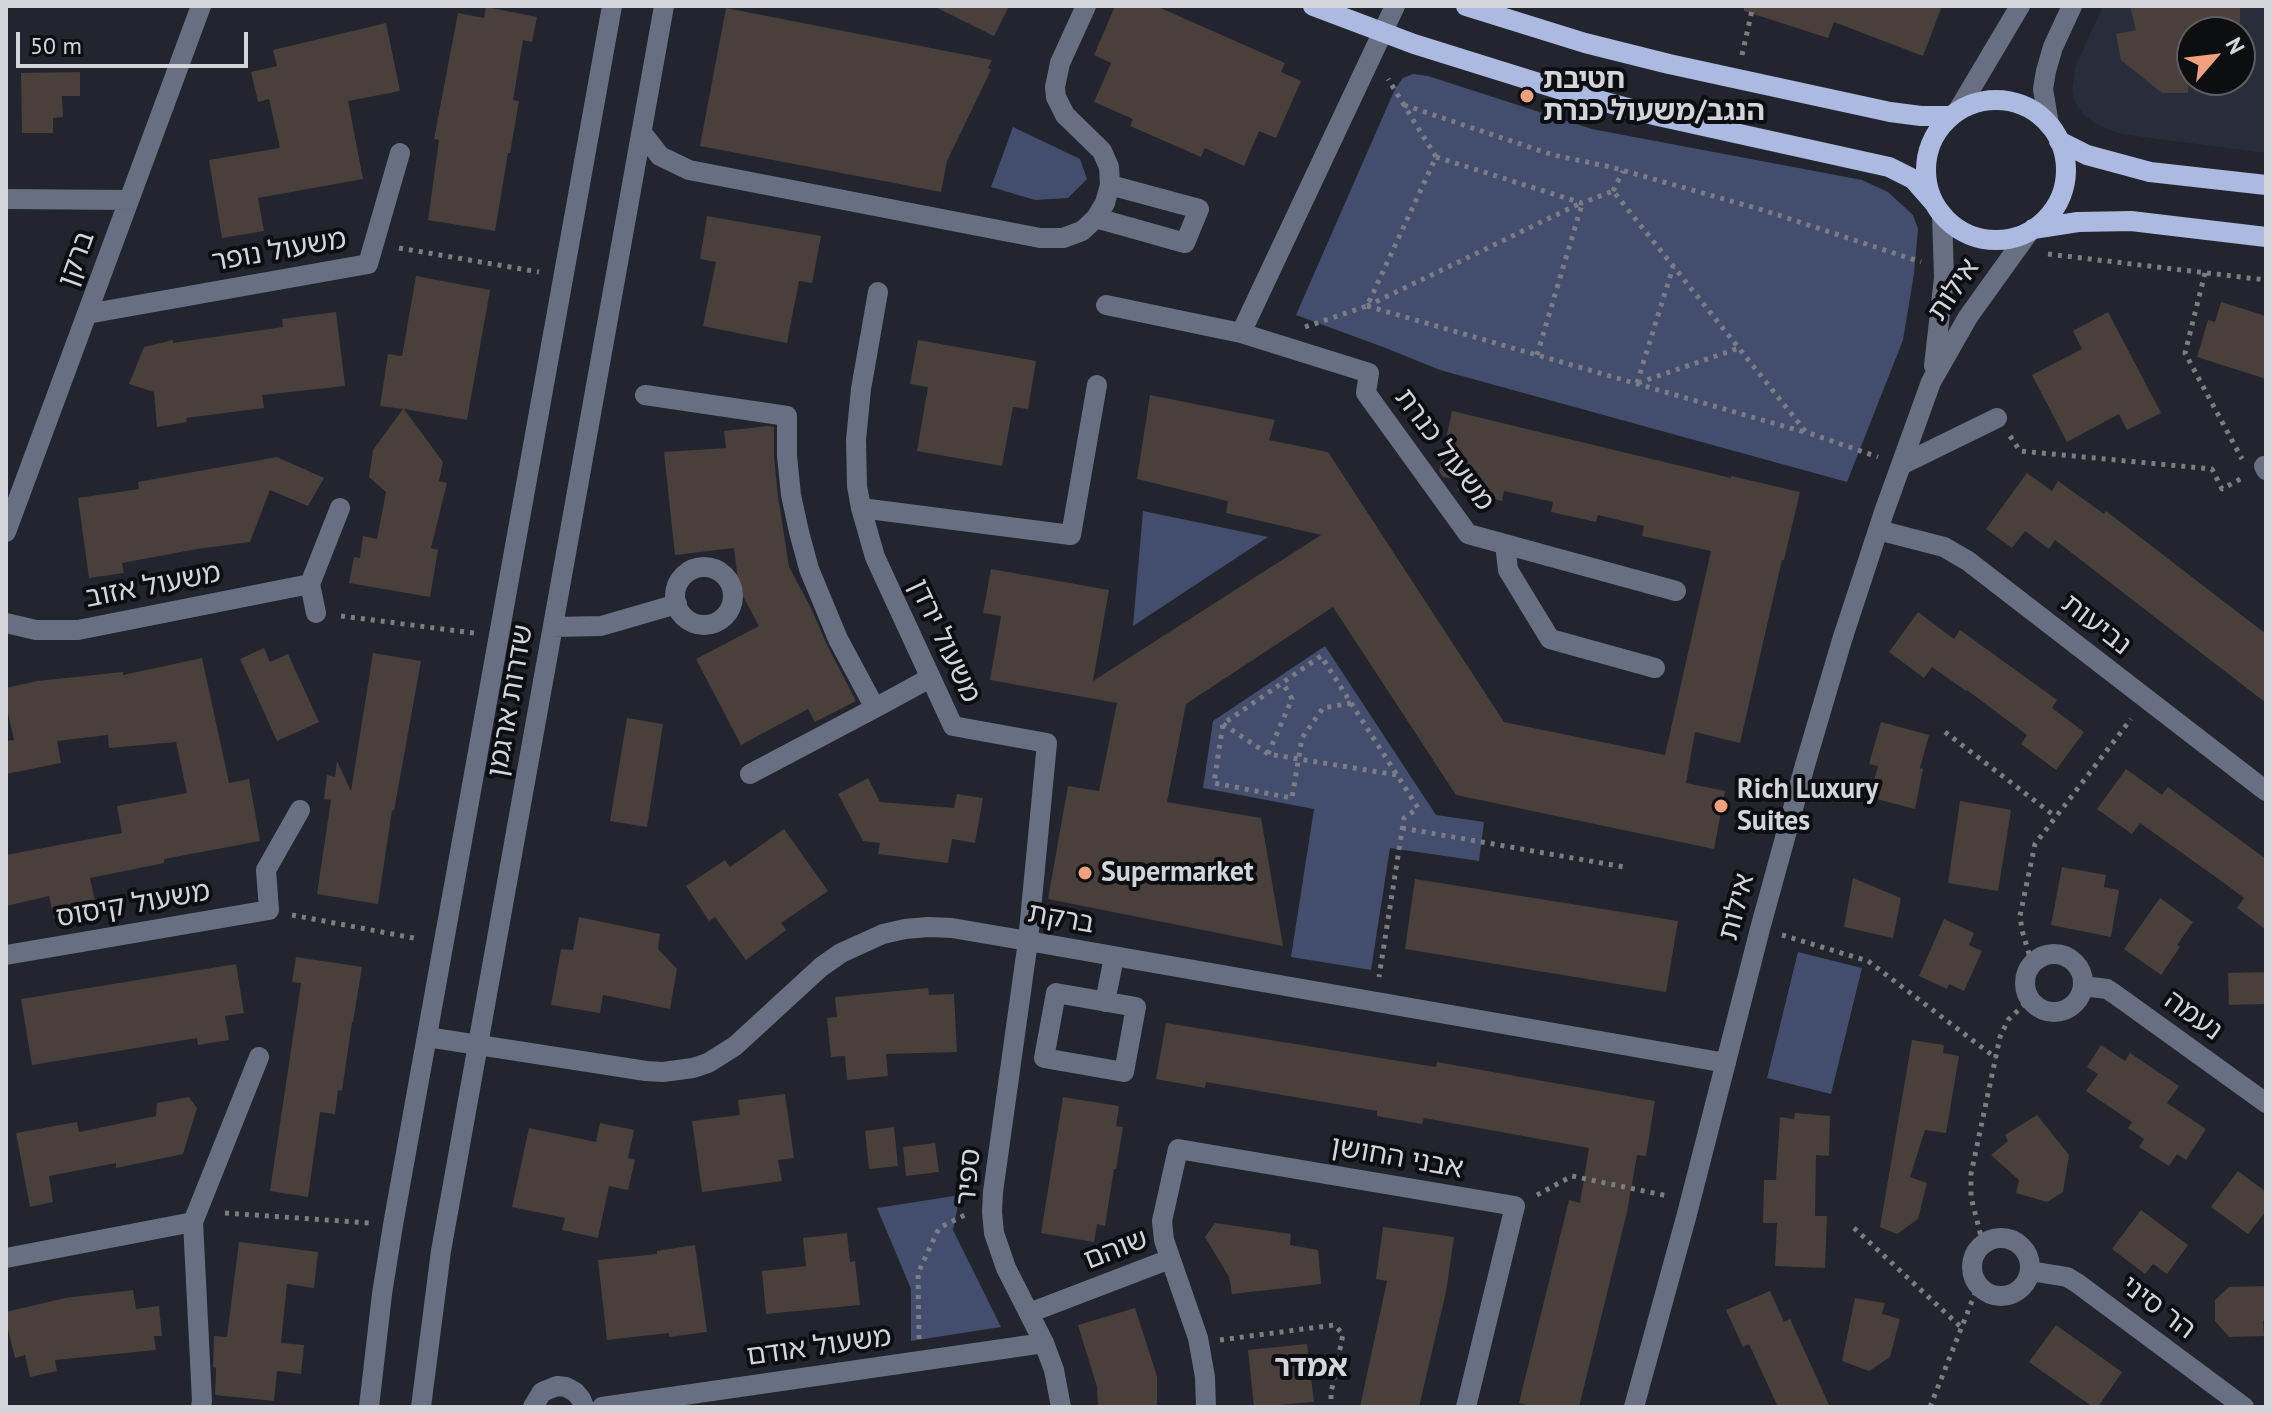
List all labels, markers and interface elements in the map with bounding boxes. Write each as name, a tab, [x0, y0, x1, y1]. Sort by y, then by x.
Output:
scale bar	[20, 16, 252, 66]
north arrow	[2176, 16, 2256, 96]
text: 50 m	[30, 30, 82, 61]
text: N	[2220, 33, 2251, 59]
place label: חטיבת הנגב/משעול כנרת	[1543, 63, 1765, 129]
marker: חטיבת הנגב/משעול כנרת	[1518, 87, 1536, 105]
street label: משעול נופר	[209, 223, 349, 279]
street label: ברקן	[52, 227, 102, 291]
street label: אילות	[1921, 253, 1987, 327]
street label: משעול כנרת	[1387, 382, 1501, 518]
street label: משעול אזוב	[82, 556, 224, 616]
street label: משעול ירדן	[901, 574, 987, 708]
street label: נביעות	[2054, 587, 2138, 663]
street label: שדרות ארגמן	[481, 622, 541, 780]
place label: Rich Luxury Suites	[1737, 773, 1878, 839]
marker: Rich Luxury Suites	[1712, 797, 1730, 815]
place label: Supermarket	[1101, 856, 1254, 890]
marker: Supermarket	[1076, 864, 1094, 882]
street label: אילות	[1712, 870, 1762, 944]
street label: משעול קיסוס	[53, 875, 213, 935]
street label: ברקת	[1025, 897, 1097, 941]
street label: נעמה	[2158, 984, 2228, 1048]
street label: אבני החושן	[1328, 1130, 1466, 1186]
street label: ספיר	[950, 1147, 988, 1207]
street label: שוהם	[1079, 1223, 1153, 1277]
street label: הר סיני	[2114, 1269, 2202, 1347]
street label: משעול אודם	[744, 1320, 894, 1374]
district label: אמדר	[1274, 1349, 1348, 1385]

